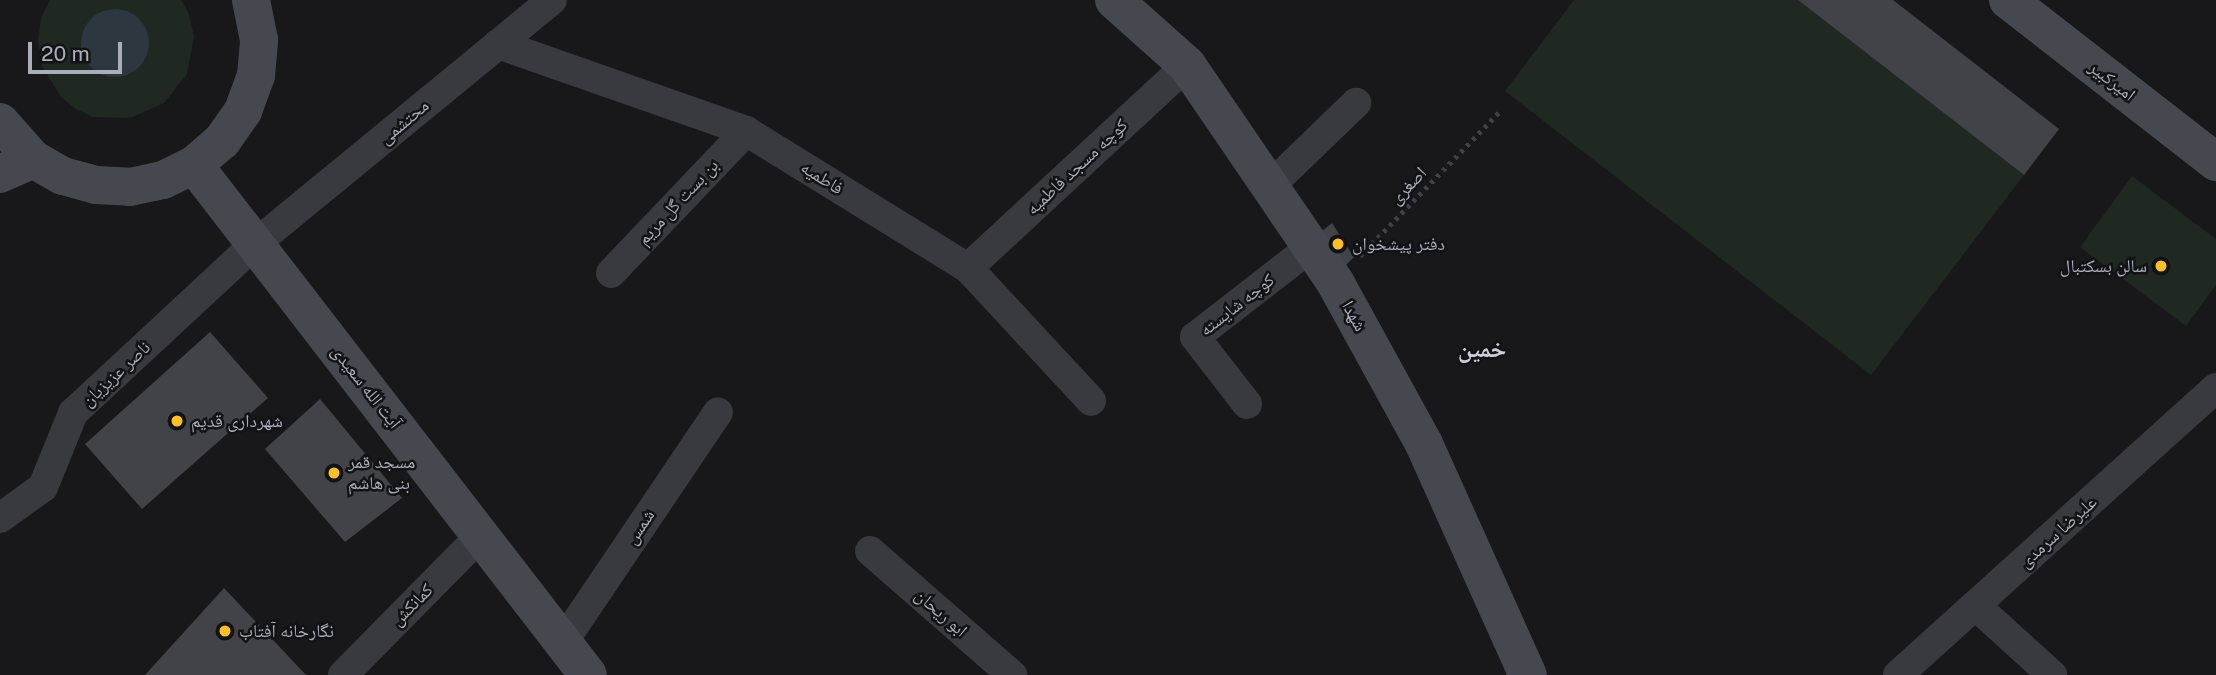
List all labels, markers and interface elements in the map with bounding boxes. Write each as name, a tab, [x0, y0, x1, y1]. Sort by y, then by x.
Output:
scale bar	[32, 28, 126, 72]
text: 20 m	[41, 41, 90, 66]
street label: امیرکبیر	[2085, 56, 2139, 106]
street label: محتشمی	[375, 95, 433, 149]
street label: کوچه مسجد فاطمیه	[1022, 114, 1132, 220]
street label: بن بست گل مریم	[633, 155, 723, 249]
street label: فاطمیه	[797, 157, 847, 199]
street label: اصغری	[1385, 163, 1431, 209]
place label: دفتر پیشخوان	[1352, 233, 1445, 255]
marker: دفتر پیشخوان	[1330, 236, 1346, 252]
place label: سالن بسکتبال	[2060, 255, 2147, 277]
marker: سالن بسکتبال	[2153, 258, 2169, 274]
street label: کوچه شایسته	[1195, 269, 1279, 341]
street label: شهدا	[1337, 297, 1371, 335]
district label: خمین	[1458, 335, 1506, 363]
street label: ناصر عزیزیان	[77, 337, 155, 411]
street label: آیت الله سعیدی	[327, 341, 405, 433]
place label: شهرداری قدیم	[191, 410, 283, 432]
marker: شهرداری قدیم	[169, 413, 185, 429]
place label: مسجد قمر بنی هاشم	[348, 452, 415, 494]
marker: مسجد قمر بنی هاشم	[326, 465, 342, 481]
street label: علیرضا سرمدی	[2015, 491, 2101, 573]
street label: شمس	[621, 505, 659, 549]
street label: کمانکش	[386, 579, 438, 631]
street label: ابو ریحان	[910, 584, 972, 642]
place label: نگارخانه آفتاب	[239, 620, 334, 642]
marker: نگارخانه آفتاب	[217, 623, 233, 639]

